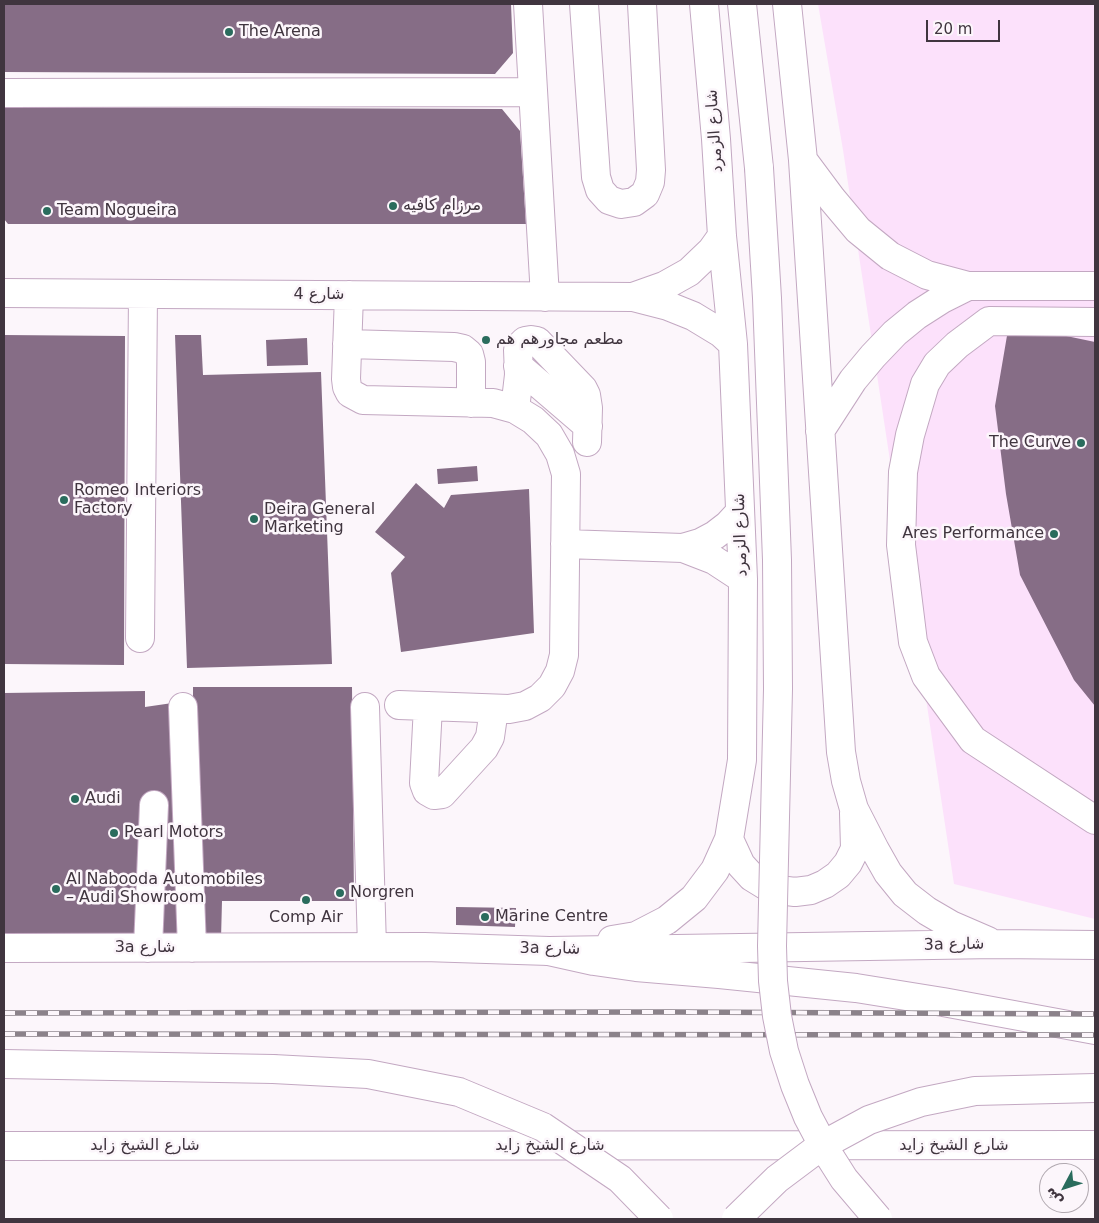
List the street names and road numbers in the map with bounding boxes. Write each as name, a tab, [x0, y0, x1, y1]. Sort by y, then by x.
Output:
street label: شارع الزمرد	[703, 89, 727, 173]
street label: شارع 4	[294, 285, 344, 305]
street label: شارع الزمرد	[730, 493, 752, 577]
street label: 3a شارع	[924, 935, 984, 955]
street label: 3a شارع	[115, 938, 175, 958]
street label: 3a شارع	[520, 939, 580, 959]
street label: شارع الشيخ زايد	[90, 1136, 200, 1156]
street label: شارع الشيخ زايد	[495, 1136, 605, 1156]
street label: شارع الشيخ زايد	[899, 1136, 1009, 1156]

